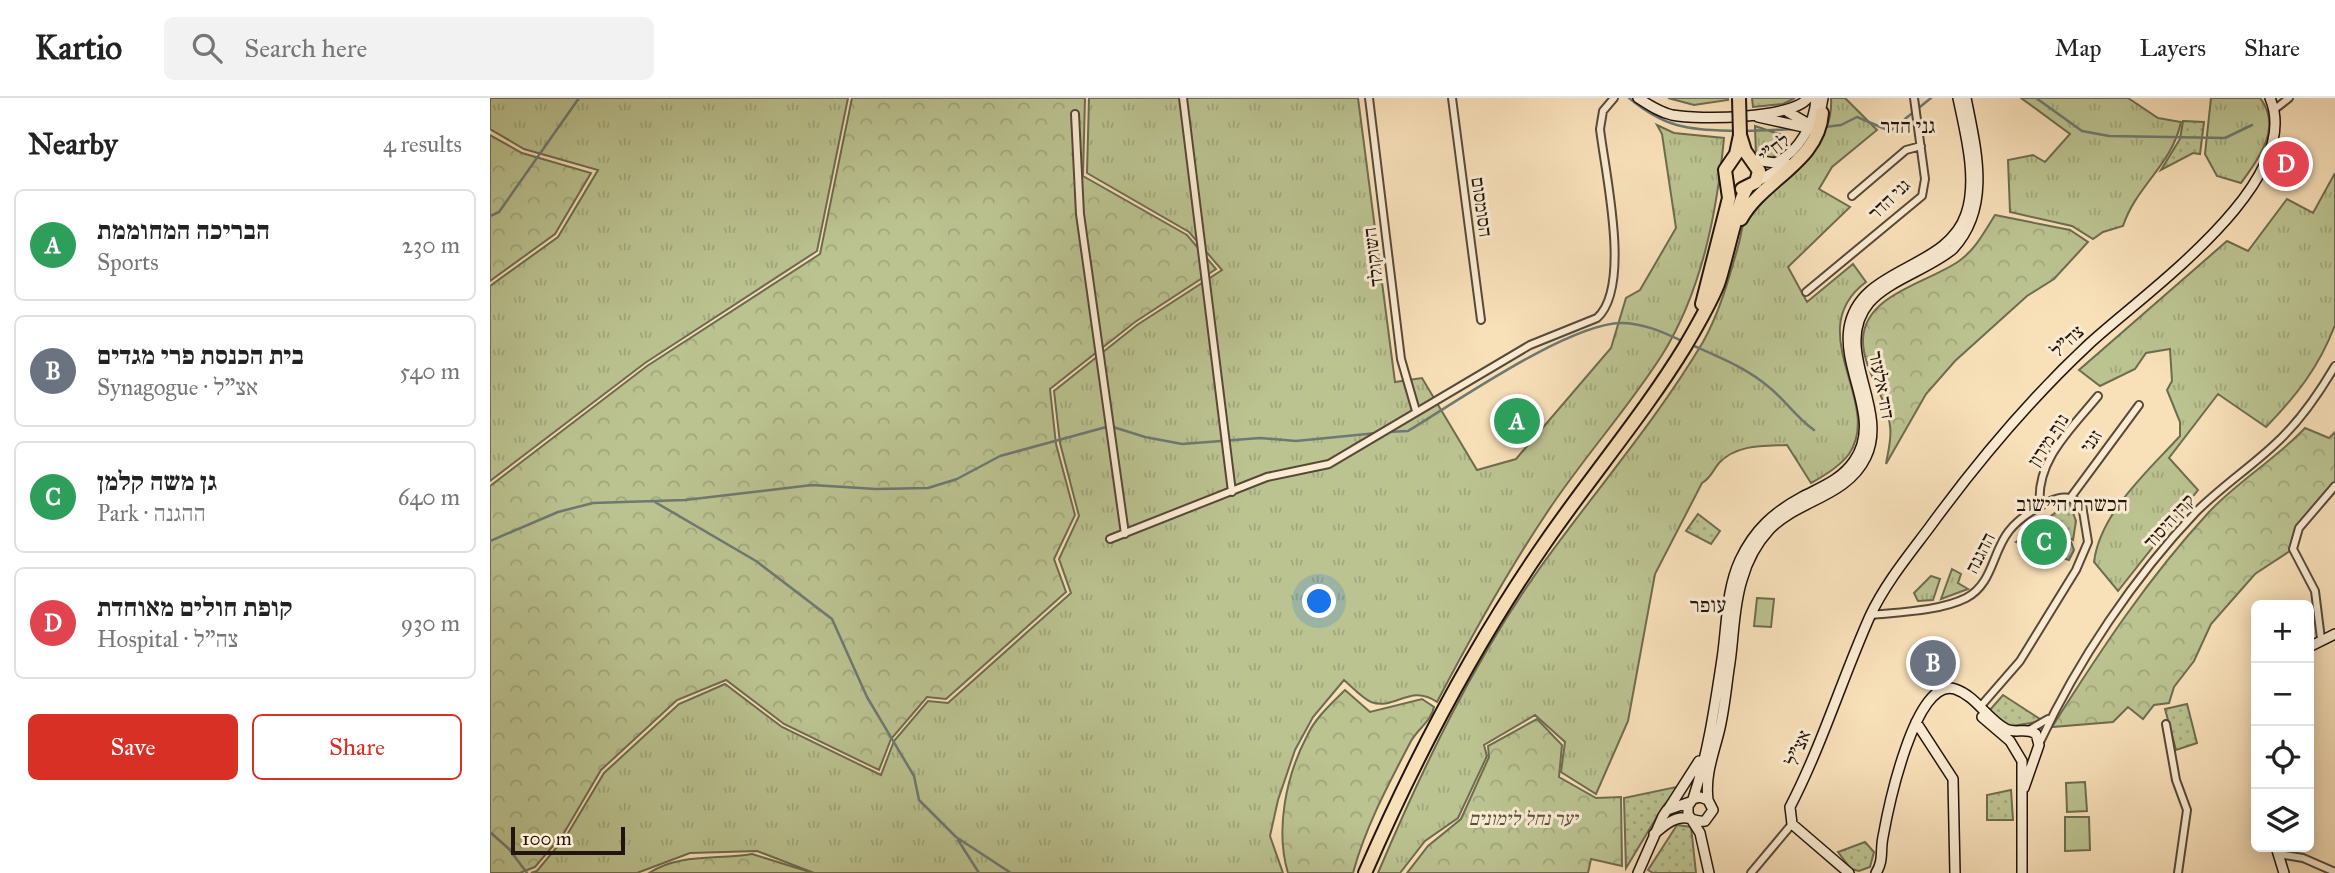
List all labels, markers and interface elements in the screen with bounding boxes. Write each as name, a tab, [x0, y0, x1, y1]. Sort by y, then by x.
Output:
search box	[164, 17, 654, 80]
text: Kartio	[35, 28, 122, 68]
icon: search	[188, 29, 226, 67]
text: Search here	[244, 32, 367, 64]
text: Map	[2055, 33, 2102, 63]
text: Layers	[2140, 33, 2206, 63]
text: Share	[2244, 33, 2300, 63]
district label: גני הדר	[1881, 113, 1935, 139]
text: Nearby	[28, 126, 118, 162]
street label: לח"י	[1754, 129, 1794, 167]
text: 4 results	[383, 130, 462, 158]
pin: D	[2263, 138, 2309, 190]
street label: גני הדר	[1863, 173, 1915, 225]
street label: הסומסום	[1466, 176, 1498, 238]
text: הבריכה המחוממת	[97, 214, 270, 246]
street label: השוקולד	[1358, 226, 1388, 288]
text: A	[45, 231, 61, 259]
text: 230 m	[402, 231, 460, 259]
text: Sports	[97, 248, 159, 276]
street label: צה"ל	[2046, 320, 2088, 362]
text: בית הכנסת פרי מגדים	[97, 339, 304, 371]
street label: דוד אלעזר	[1864, 349, 1900, 421]
text: B	[45, 357, 61, 385]
text: 540 m	[399, 357, 460, 385]
text: Synagogue · אצ"ל	[97, 373, 258, 401]
pin: A	[1494, 395, 1540, 447]
street label: נוף מירון	[2022, 409, 2074, 471]
street label: זגני	[2075, 425, 2107, 457]
text: גן משה קלמן	[97, 465, 217, 497]
text: C	[45, 483, 61, 511]
text: 640 m	[398, 483, 460, 511]
street label: קרן היסוד	[2138, 489, 2200, 553]
district label: הכשרת היישוב	[2016, 491, 2128, 517]
text: Park · ההגנה	[97, 499, 206, 527]
pin: C	[2021, 516, 2067, 568]
street label: ההגנה	[1960, 529, 2000, 577]
your location	[1302, 584, 1336, 618]
text: קופת חולים מאוחדת	[97, 591, 292, 623]
district label: עופר	[1690, 592, 1726, 618]
map controls	[2251, 600, 2314, 852]
button: +	[2251, 600, 2314, 663]
text: D	[44, 609, 62, 637]
text: 930 m	[401, 609, 460, 637]
text: Hospital · צה"ל	[97, 625, 239, 653]
pin: B	[1910, 637, 1956, 689]
button: −	[2251, 663, 2314, 726]
button: Save	[28, 714, 238, 780]
button: Share	[252, 714, 462, 780]
street label: אצ"ל	[1780, 726, 1816, 770]
button: locate	[2251, 726, 2314, 789]
button: layers	[2251, 789, 2314, 852]
park label: יער נחל לימונים	[1468, 807, 1579, 830]
scale bar	[511, 824, 625, 856]
text: 100 m	[522, 827, 572, 850]

